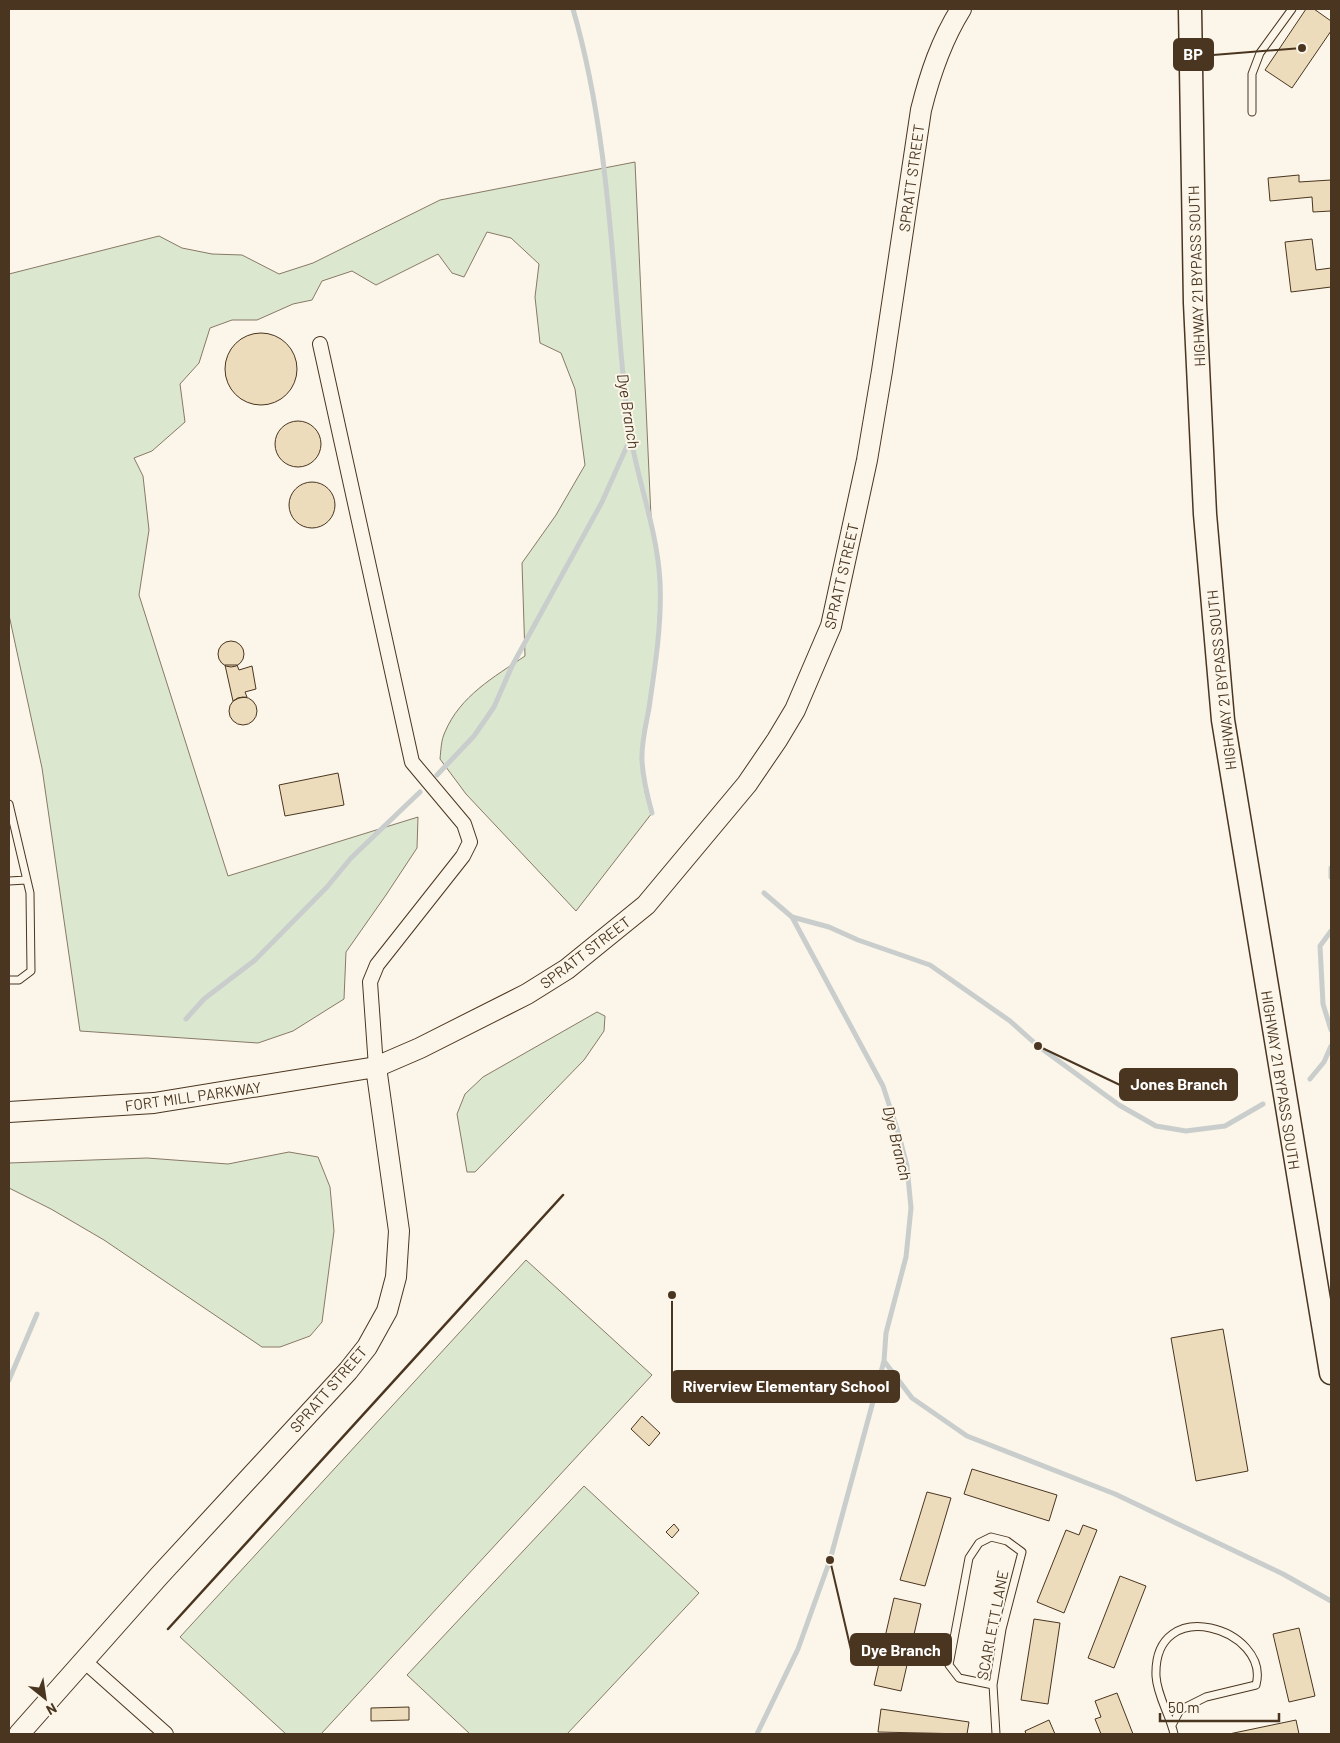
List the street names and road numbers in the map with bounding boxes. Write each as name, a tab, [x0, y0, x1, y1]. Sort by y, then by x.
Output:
street label: SPRATT STREET	[895, 123, 927, 233]
street label: HIGHWAY 21 BYPASS SOUTH	[1184, 185, 1208, 367]
street label: SPRATT STREET	[820, 521, 862, 631]
street label: HIGHWAY 21 BYPASS SOUTH	[1203, 589, 1239, 771]
street label: SPRATT STREET	[536, 912, 634, 992]
street label: HIGHWAY 21 BYPASS SOUTH	[1258, 989, 1304, 1171]
street label: FORT MILL PARKWAY	[124, 1078, 262, 1114]
street label: SPRATT STREET	[286, 1342, 370, 1436]
street label: SCARLETT LANE	[973, 1569, 1011, 1681]

